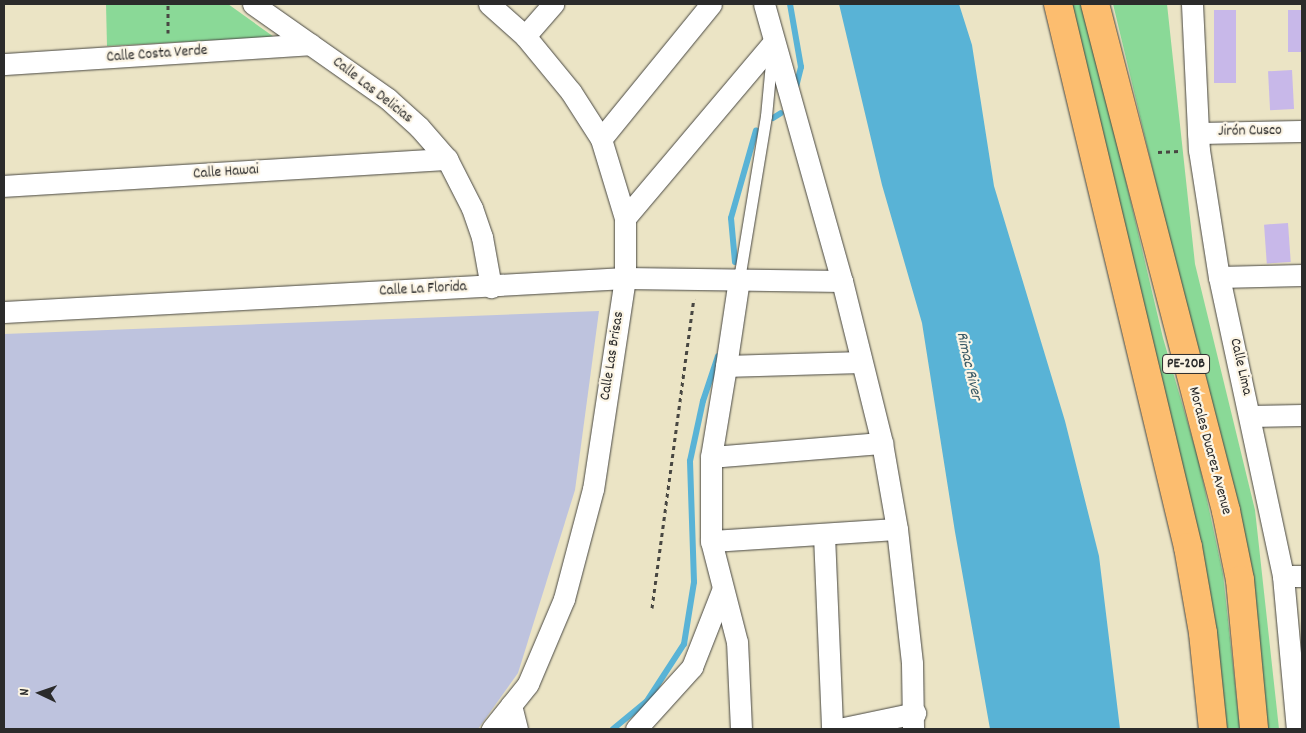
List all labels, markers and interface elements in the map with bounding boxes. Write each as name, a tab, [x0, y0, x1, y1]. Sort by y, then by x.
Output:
street label: Calle Costa Verde	[106, 42, 208, 68]
street label: Calle Las Delicias	[328, 54, 416, 128]
street label: Jirón Cusco	[1218, 122, 1282, 142]
street label: Calle Hawai	[193, 162, 259, 184]
street label: Calle La Florida	[379, 279, 467, 301]
street label: Calle Las Brisas	[597, 310, 629, 402]
water label: Rimac River	[951, 330, 985, 402]
street label: Calle Lima	[1225, 337, 1255, 397]
road number: PE-20B	[1161, 352, 1211, 376]
street label: Morales Duarez Avenue	[1183, 385, 1235, 517]
north arrow	[15, 668, 65, 718]
text: N	[15, 688, 35, 696]

